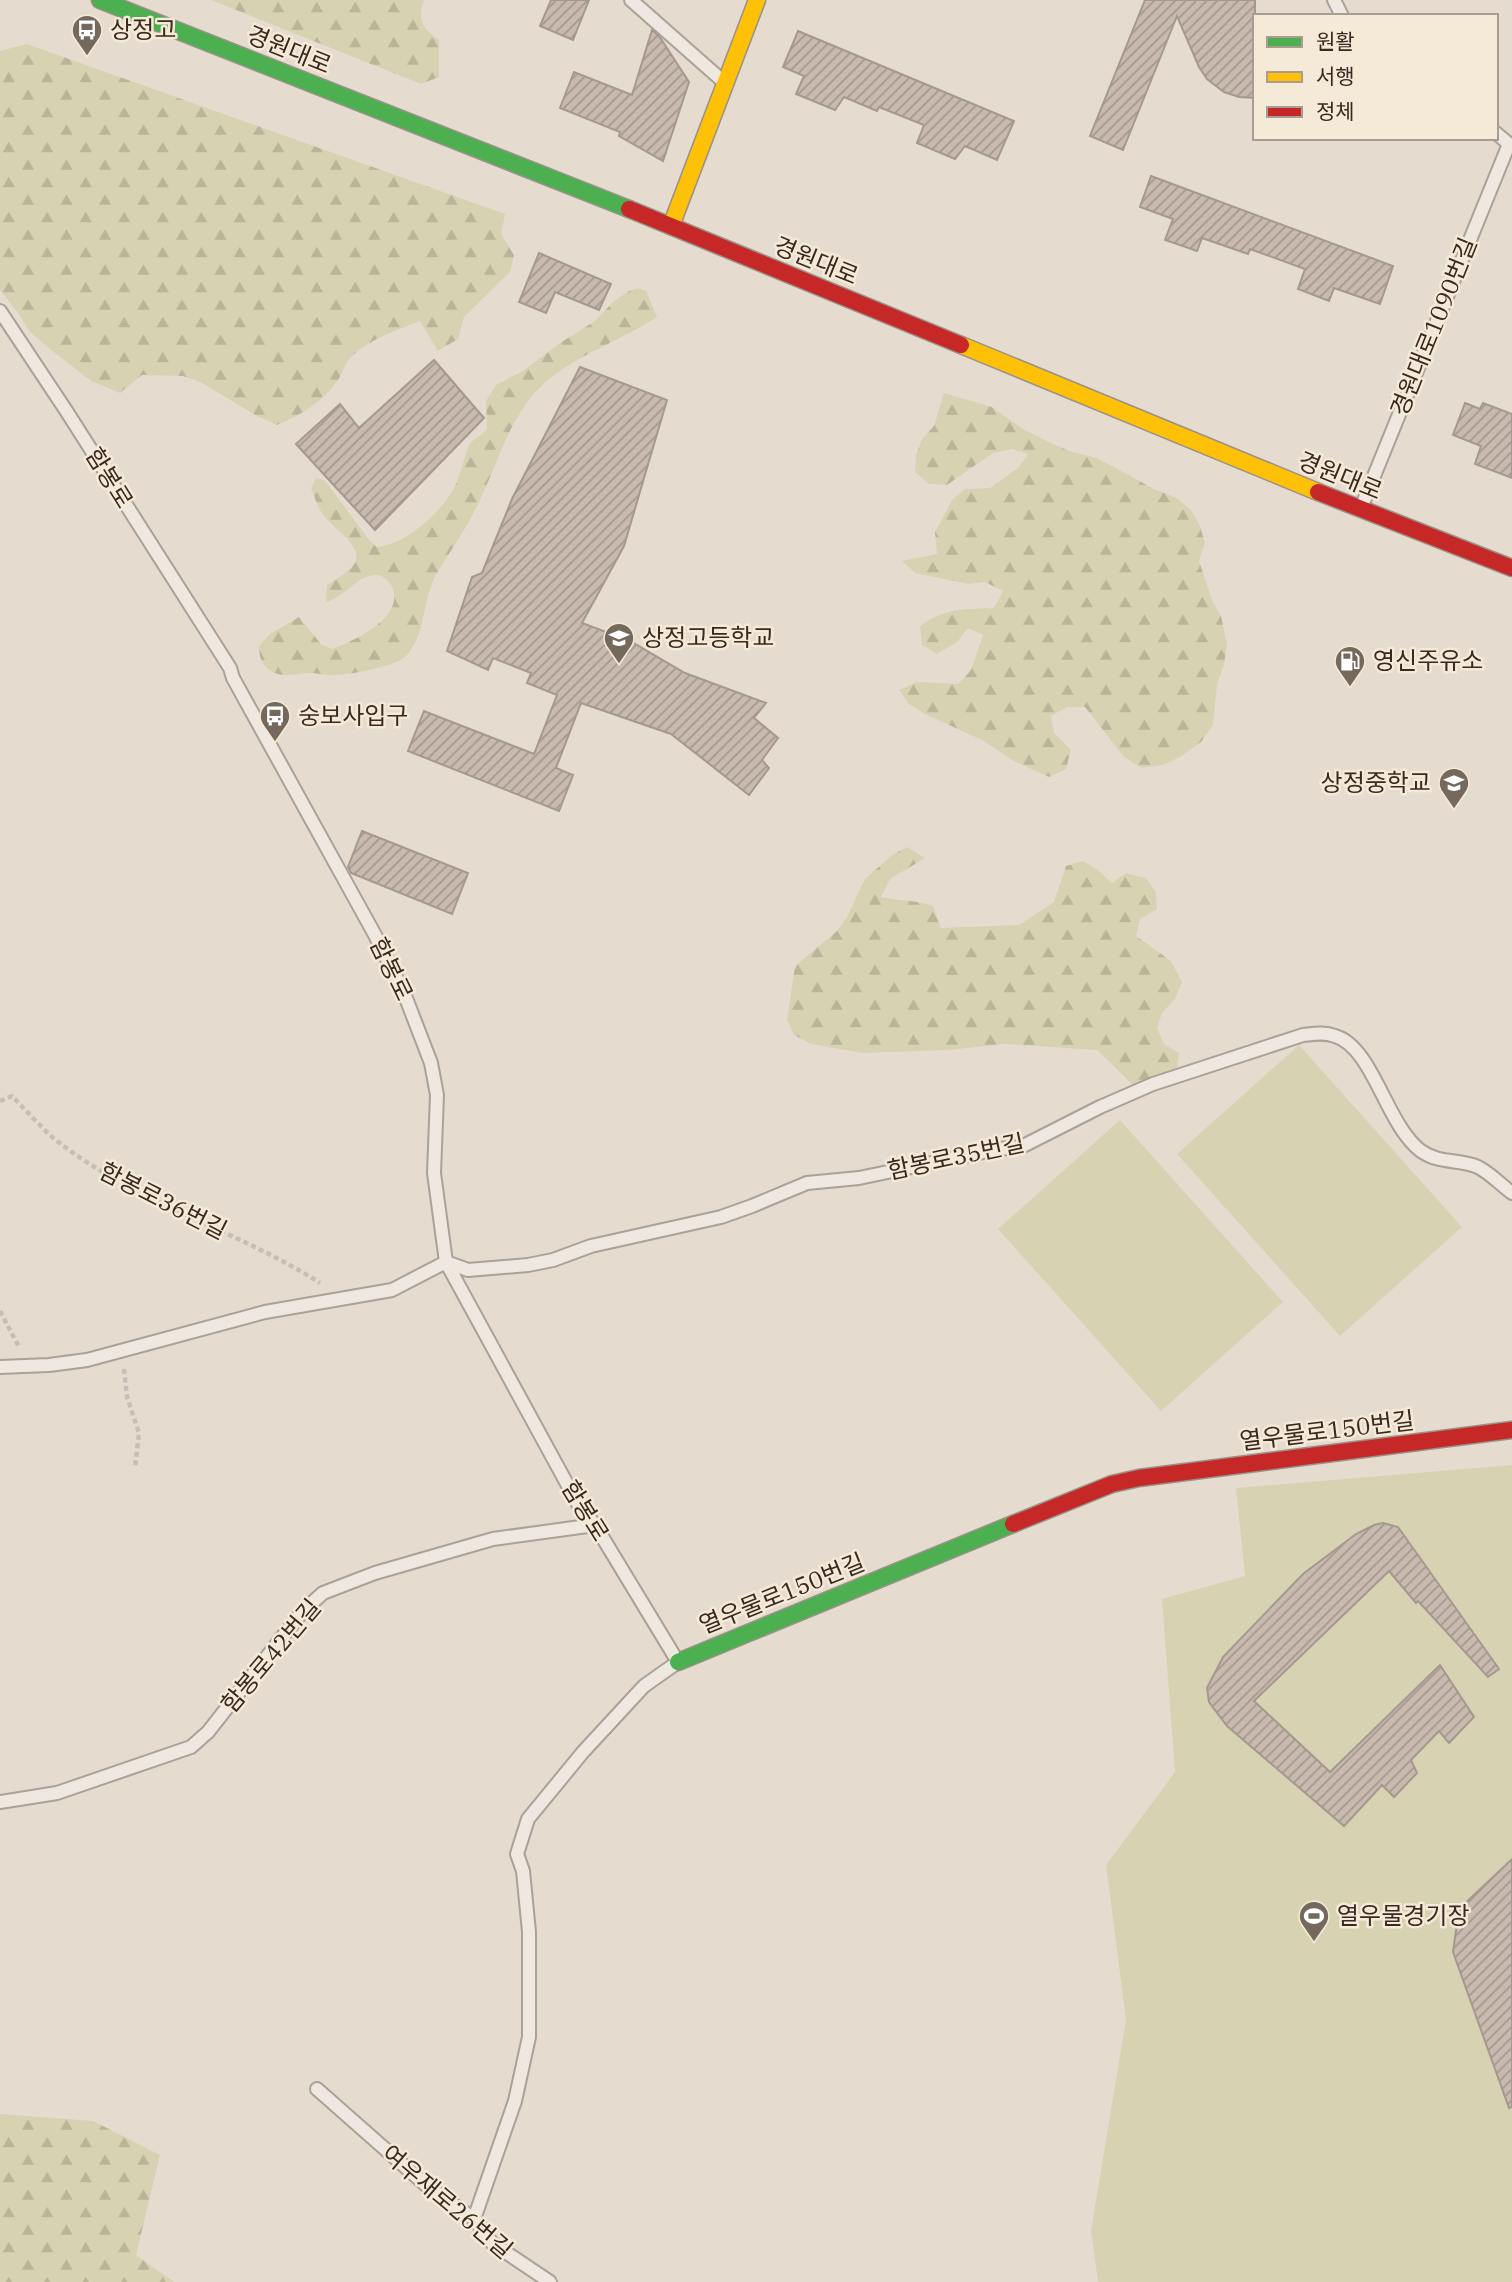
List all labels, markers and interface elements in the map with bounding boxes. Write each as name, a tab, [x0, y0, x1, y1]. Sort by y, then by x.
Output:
bus stop icon: 상정고	[70, 13, 104, 57]
place label: 상정고	[110, 13, 176, 45]
legend	[1253, 14, 1498, 140]
street label: 경원대로	[242, 18, 336, 80]
text: 원활	[1316, 27, 1355, 55]
text: 서행	[1316, 62, 1355, 90]
text: 정체	[1316, 97, 1355, 125]
street label: 경원대로	[769, 229, 863, 291]
street label: 경원대로1090번길	[1383, 233, 1484, 421]
street label: 함봉로	[79, 441, 141, 514]
street label: 경원대로	[1293, 444, 1387, 506]
school or university icon: 상정고등학교	[602, 621, 636, 665]
place label: 상정고등학교	[642, 621, 774, 653]
fuel station icon: 영신주유소	[1333, 644, 1367, 688]
place label: 영신주유소	[1373, 644, 1483, 676]
bus stop icon: 숭보사입구	[258, 699, 292, 743]
place label: 숭보사입구	[298, 699, 408, 731]
place label: 상정중학교	[1321, 766, 1431, 798]
school or university icon: 상정중학교	[1437, 766, 1471, 810]
street label: 함봉로	[363, 932, 421, 1005]
street label: 함봉로35번길	[884, 1126, 1027, 1186]
street label: 함봉로36번길	[94, 1154, 233, 1246]
street label: 열우물로150번길	[1238, 1403, 1416, 1457]
street label: 함봉로	[555, 1474, 617, 1547]
street label: 열우물로150번길	[694, 1545, 869, 1641]
street label: 함봉로42번길	[213, 1592, 327, 1719]
sports icon: 열우물경기장	[1297, 1899, 1331, 1943]
place label: 열우물경기장	[1337, 1899, 1469, 1931]
street label: 여우재로26번길	[376, 2137, 520, 2265]

